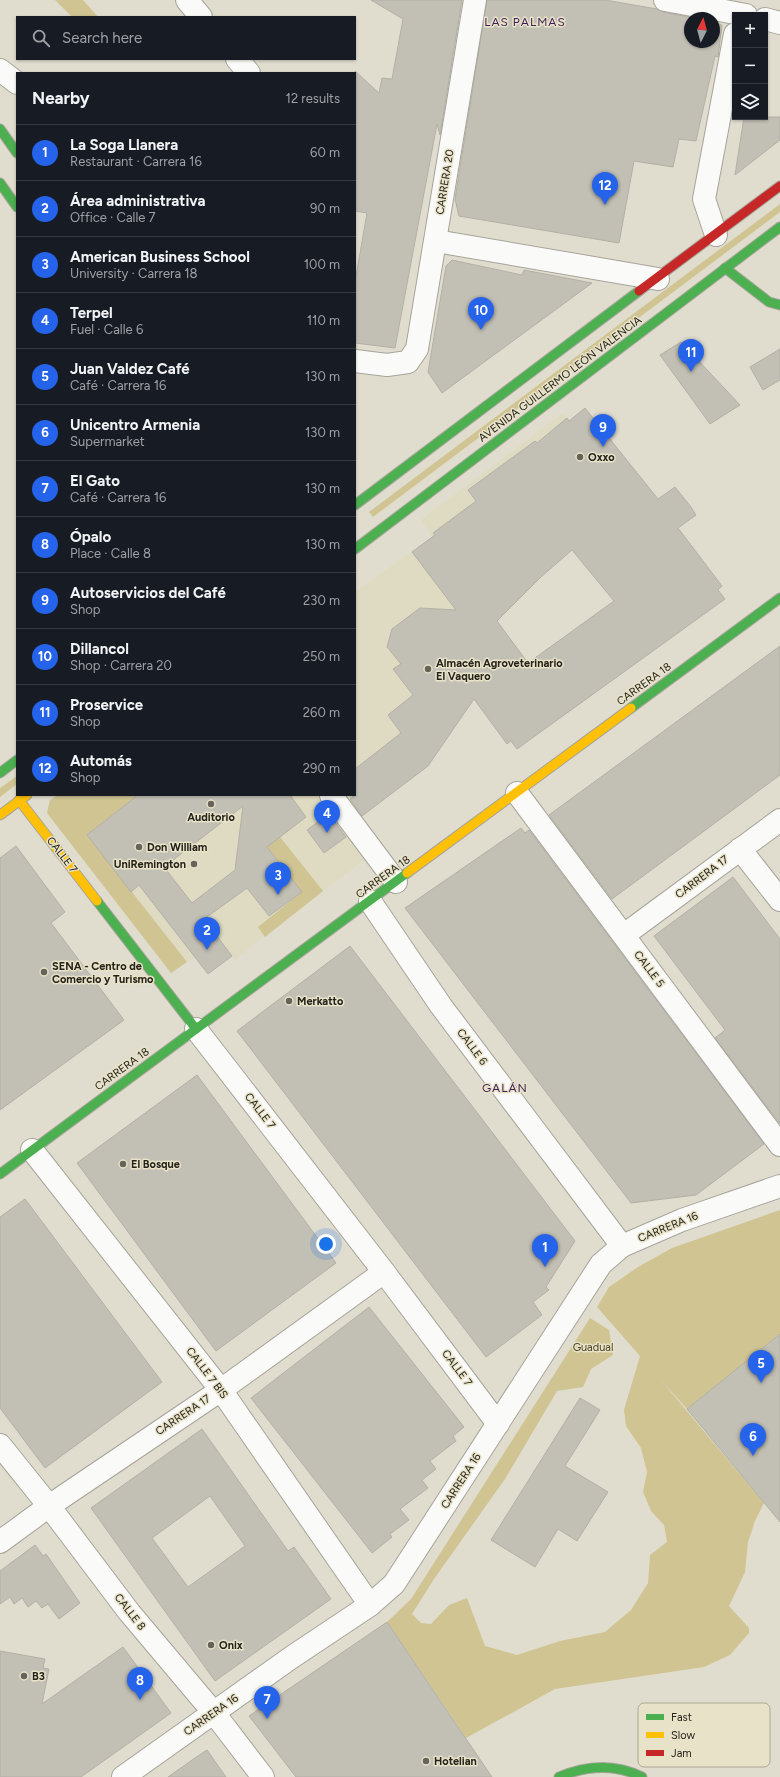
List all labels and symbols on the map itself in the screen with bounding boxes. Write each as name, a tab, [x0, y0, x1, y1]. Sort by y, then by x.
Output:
north arrow	[684, 12, 720, 48]
district label: LAS PALMAS	[484, 15, 566, 29]
street label: CARRERA 20	[433, 148, 457, 216]
pin: 12	[592, 172, 618, 205]
pin: 10	[468, 297, 494, 330]
street label: AVENIDA GUILLERMO LEÓN VALENCIA	[475, 312, 644, 445]
pin: 11	[678, 339, 704, 372]
pin: 9	[590, 414, 616, 447]
place label: Oxxo	[588, 451, 615, 464]
marker: Oxxo	[575, 452, 585, 462]
place label: Almacén Agroveterinario El Vaquero	[436, 657, 563, 683]
street label: CARRERA 18	[614, 660, 674, 708]
marker: Almacén Agroveterinario El Vaquero	[423, 664, 433, 674]
marker: Auditorio	[206, 799, 216, 809]
pin: 4	[314, 800, 340, 833]
place label: Auditorio	[187, 811, 235, 824]
street label: CALLE 7	[44, 834, 80, 876]
place label: Don William	[147, 841, 208, 854]
marker: Don William	[134, 842, 144, 852]
street label: CARRERA 18	[353, 853, 413, 901]
street label: CARRERA 17	[673, 853, 731, 901]
place label: UniRemington	[114, 858, 186, 871]
marker: UniRemington	[189, 859, 199, 869]
pin: 3	[265, 862, 291, 895]
pin: 2	[194, 917, 220, 950]
street label: CALLE 5	[631, 948, 667, 990]
place label: SENA - Centro de Comercio y Turismo	[52, 960, 154, 986]
marker: SENA - Centro de Comercio y Turismo	[39, 967, 49, 977]
place label: Merkatto	[297, 995, 344, 1008]
marker: Merkatto	[284, 996, 294, 1006]
street label: CALLE 6	[454, 1026, 490, 1068]
street label: CARRERA 18	[92, 1045, 152, 1093]
district label: GALÁN	[482, 1081, 528, 1095]
street label: CALLE 7	[242, 1090, 278, 1132]
place label: El Bosque	[131, 1158, 180, 1171]
marker: El Bosque	[118, 1159, 128, 1169]
street label: CARRERA 16	[636, 1209, 700, 1245]
your location	[316, 1234, 336, 1254]
pin: 1	[532, 1234, 558, 1267]
park label: Guadual	[573, 1341, 613, 1354]
street label: CALLE 7 BIS	[183, 1345, 231, 1402]
street label: CALLE 7	[439, 1347, 475, 1389]
pin: 5	[748, 1350, 774, 1383]
street label: CARRERA 17	[153, 1392, 213, 1438]
pin: 6	[740, 1423, 766, 1456]
street label: CARRERA 16	[438, 1451, 484, 1511]
street label: CALLE 8	[112, 1591, 148, 1633]
place label: Onix	[219, 1639, 243, 1652]
marker: Onix	[206, 1640, 216, 1650]
pin: 8	[127, 1667, 153, 1700]
place label: B3	[32, 1670, 45, 1683]
marker: B3	[19, 1671, 29, 1681]
pin: 7	[254, 1686, 280, 1719]
street label: CARRERA 16	[181, 1691, 241, 1739]
legend	[638, 1703, 770, 1767]
text: Fast	[671, 1711, 692, 1724]
text: Slow	[671, 1729, 695, 1742]
text: Jam	[671, 1747, 692, 1760]
place label: Hotelian	[434, 1755, 477, 1768]
marker: Hotelian	[421, 1756, 431, 1766]

